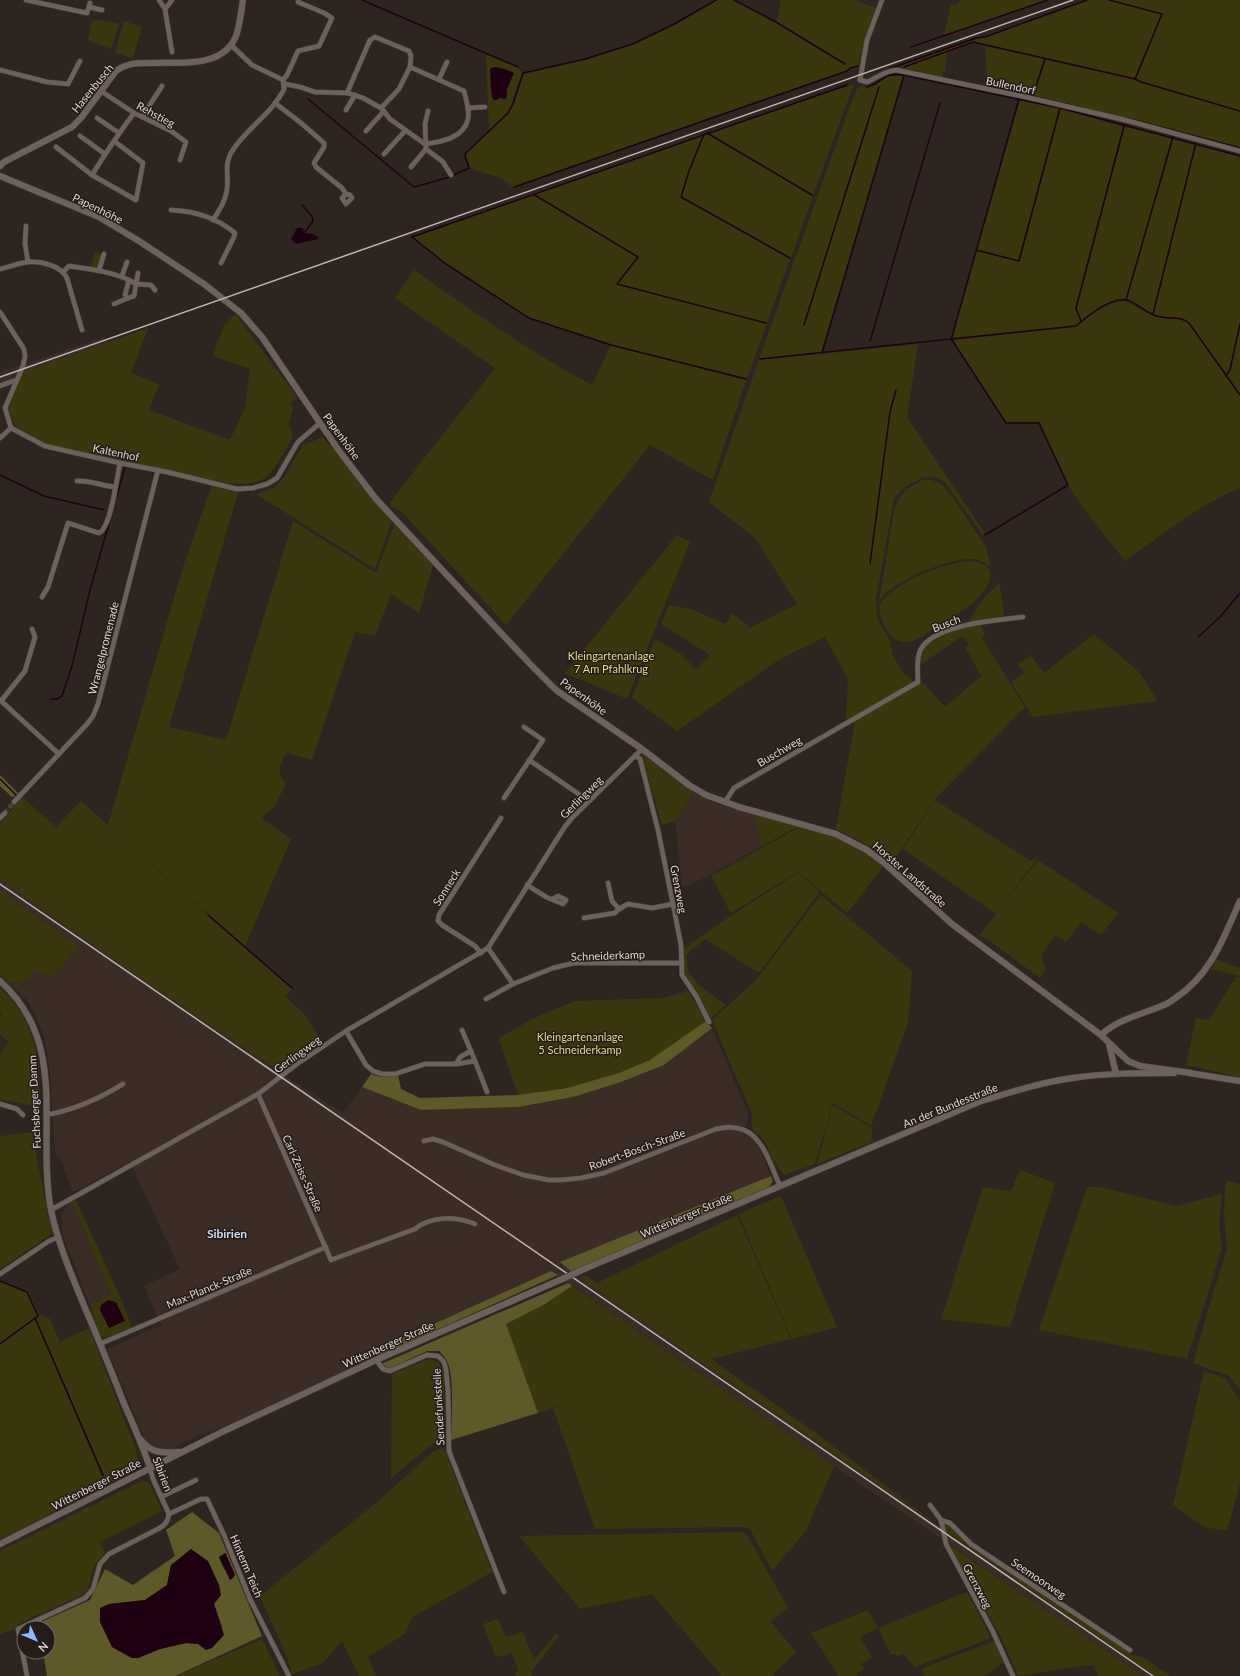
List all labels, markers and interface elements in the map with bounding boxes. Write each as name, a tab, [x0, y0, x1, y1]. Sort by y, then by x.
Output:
street label: Hasenbusch	[68, 61, 116, 115]
street label: Bullendorf	[985, 73, 1037, 97]
street label: Rehstieg	[135, 99, 178, 130]
street label: Papenhöhe	[71, 190, 125, 226]
street label: Papenhöhe	[321, 410, 363, 462]
street label: Kaltenhof	[92, 441, 141, 463]
street label: Wrangelpromenade	[85, 600, 121, 696]
street label: Busch	[930, 612, 962, 634]
park label: Kleingartenanlage 7 Am Pfahlkrug	[568, 649, 655, 675]
street label: Papenhöhe	[558, 675, 610, 717]
street label: Buschweg	[754, 733, 804, 769]
street label: Gerlingweg	[557, 773, 605, 821]
street label: Horster Landstraße	[871, 839, 950, 910]
street label: Grenzweg	[668, 864, 690, 914]
street label: Sonneck	[430, 866, 463, 908]
street label: Schneiderkamp	[571, 947, 645, 963]
park label: Kleingartenanlage 5 Schneiderkamp	[537, 1030, 624, 1056]
street label: Gerlingweg	[271, 1032, 323, 1075]
street label: Fuchsberger Damm	[25, 1055, 43, 1149]
street label: An der Bundesstraße	[901, 1080, 1000, 1130]
street label: Robert-Bosch-Straße	[587, 1125, 687, 1172]
street label: Carl-Zeiss-Straße	[280, 1132, 326, 1214]
street label: Wittenberger Straße	[638, 1190, 734, 1240]
district label: Sibirien	[207, 1226, 247, 1241]
street label: Max-Planck-Straße	[164, 1263, 254, 1311]
street label: Wittenberger Straße	[340, 1318, 436, 1370]
street label: Sendefunkstelle	[429, 1368, 447, 1446]
street label: Sibirien	[150, 1455, 176, 1493]
street label: Wittenberger Straße	[49, 1456, 143, 1512]
street label: Hinterm Teich	[228, 1532, 266, 1600]
street label: Seemoorweg	[1009, 1555, 1069, 1601]
street label: Grenzweg	[961, 1561, 995, 1611]
north arrow	[16, 1620, 56, 1660]
text: N	[36, 1640, 51, 1655]

